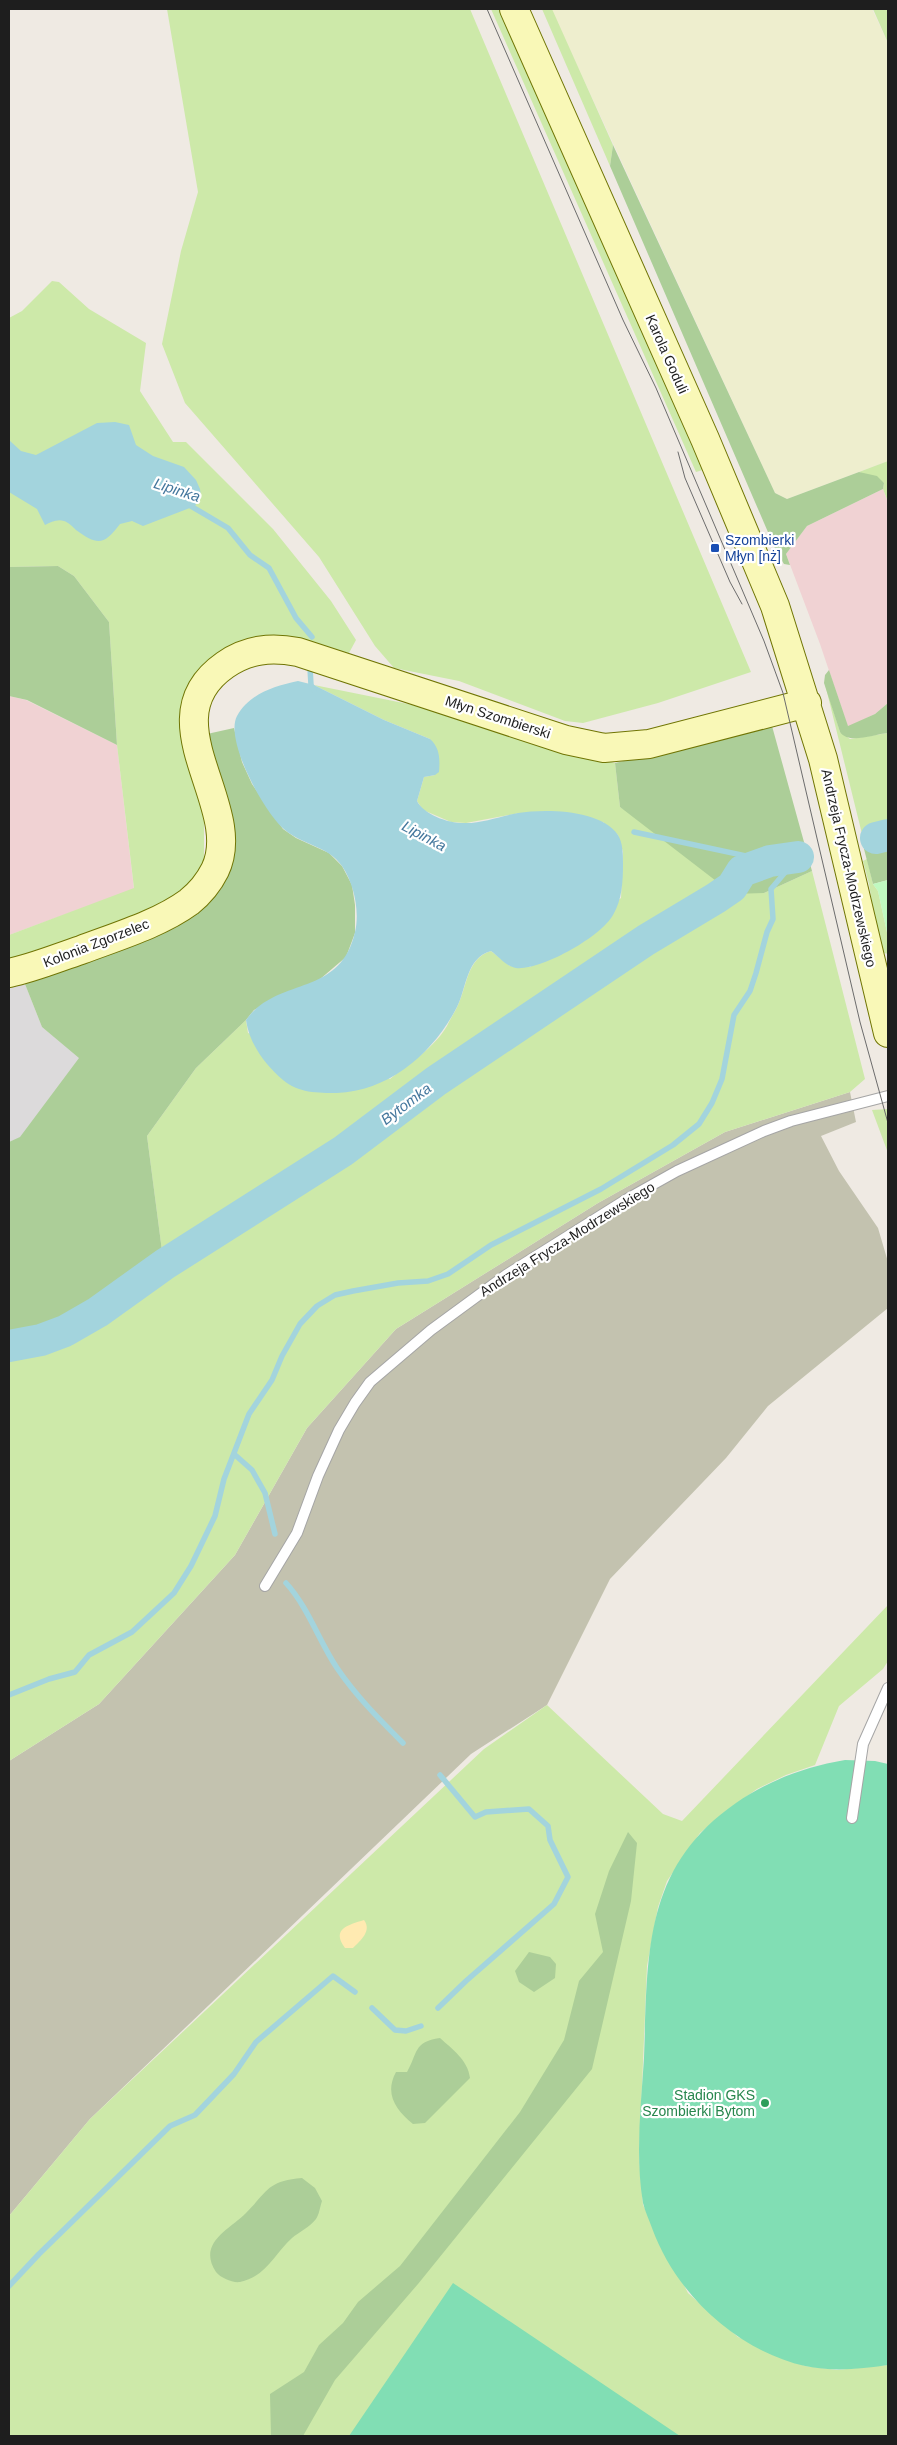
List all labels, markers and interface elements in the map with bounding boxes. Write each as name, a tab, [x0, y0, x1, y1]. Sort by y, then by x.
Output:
street label: Karola Goduli	[642, 312, 692, 396]
water label: Lipinka	[152, 474, 202, 505]
place label: Szombierki Młyn [nż]	[725, 532, 794, 564]
marker: Szombierki Młyn [nż]	[709, 542, 721, 554]
street label: Młyn Szombierski	[443, 692, 553, 742]
street label: Andrzeja Frycza-Modrzewskiego	[818, 767, 880, 969]
water label: Lipinka	[399, 817, 449, 854]
street label: Kolonia Zgorzelec	[41, 915, 151, 971]
water label: Bytomka	[377, 1079, 434, 1128]
street label: Andrzeja Frycza-Modrzewskiego	[477, 1178, 658, 1300]
place label: Stadion GKS Szombierki Bytom	[642, 2087, 755, 2119]
marker: Stadion GKS Szombierki Bytom	[759, 2097, 771, 2109]

